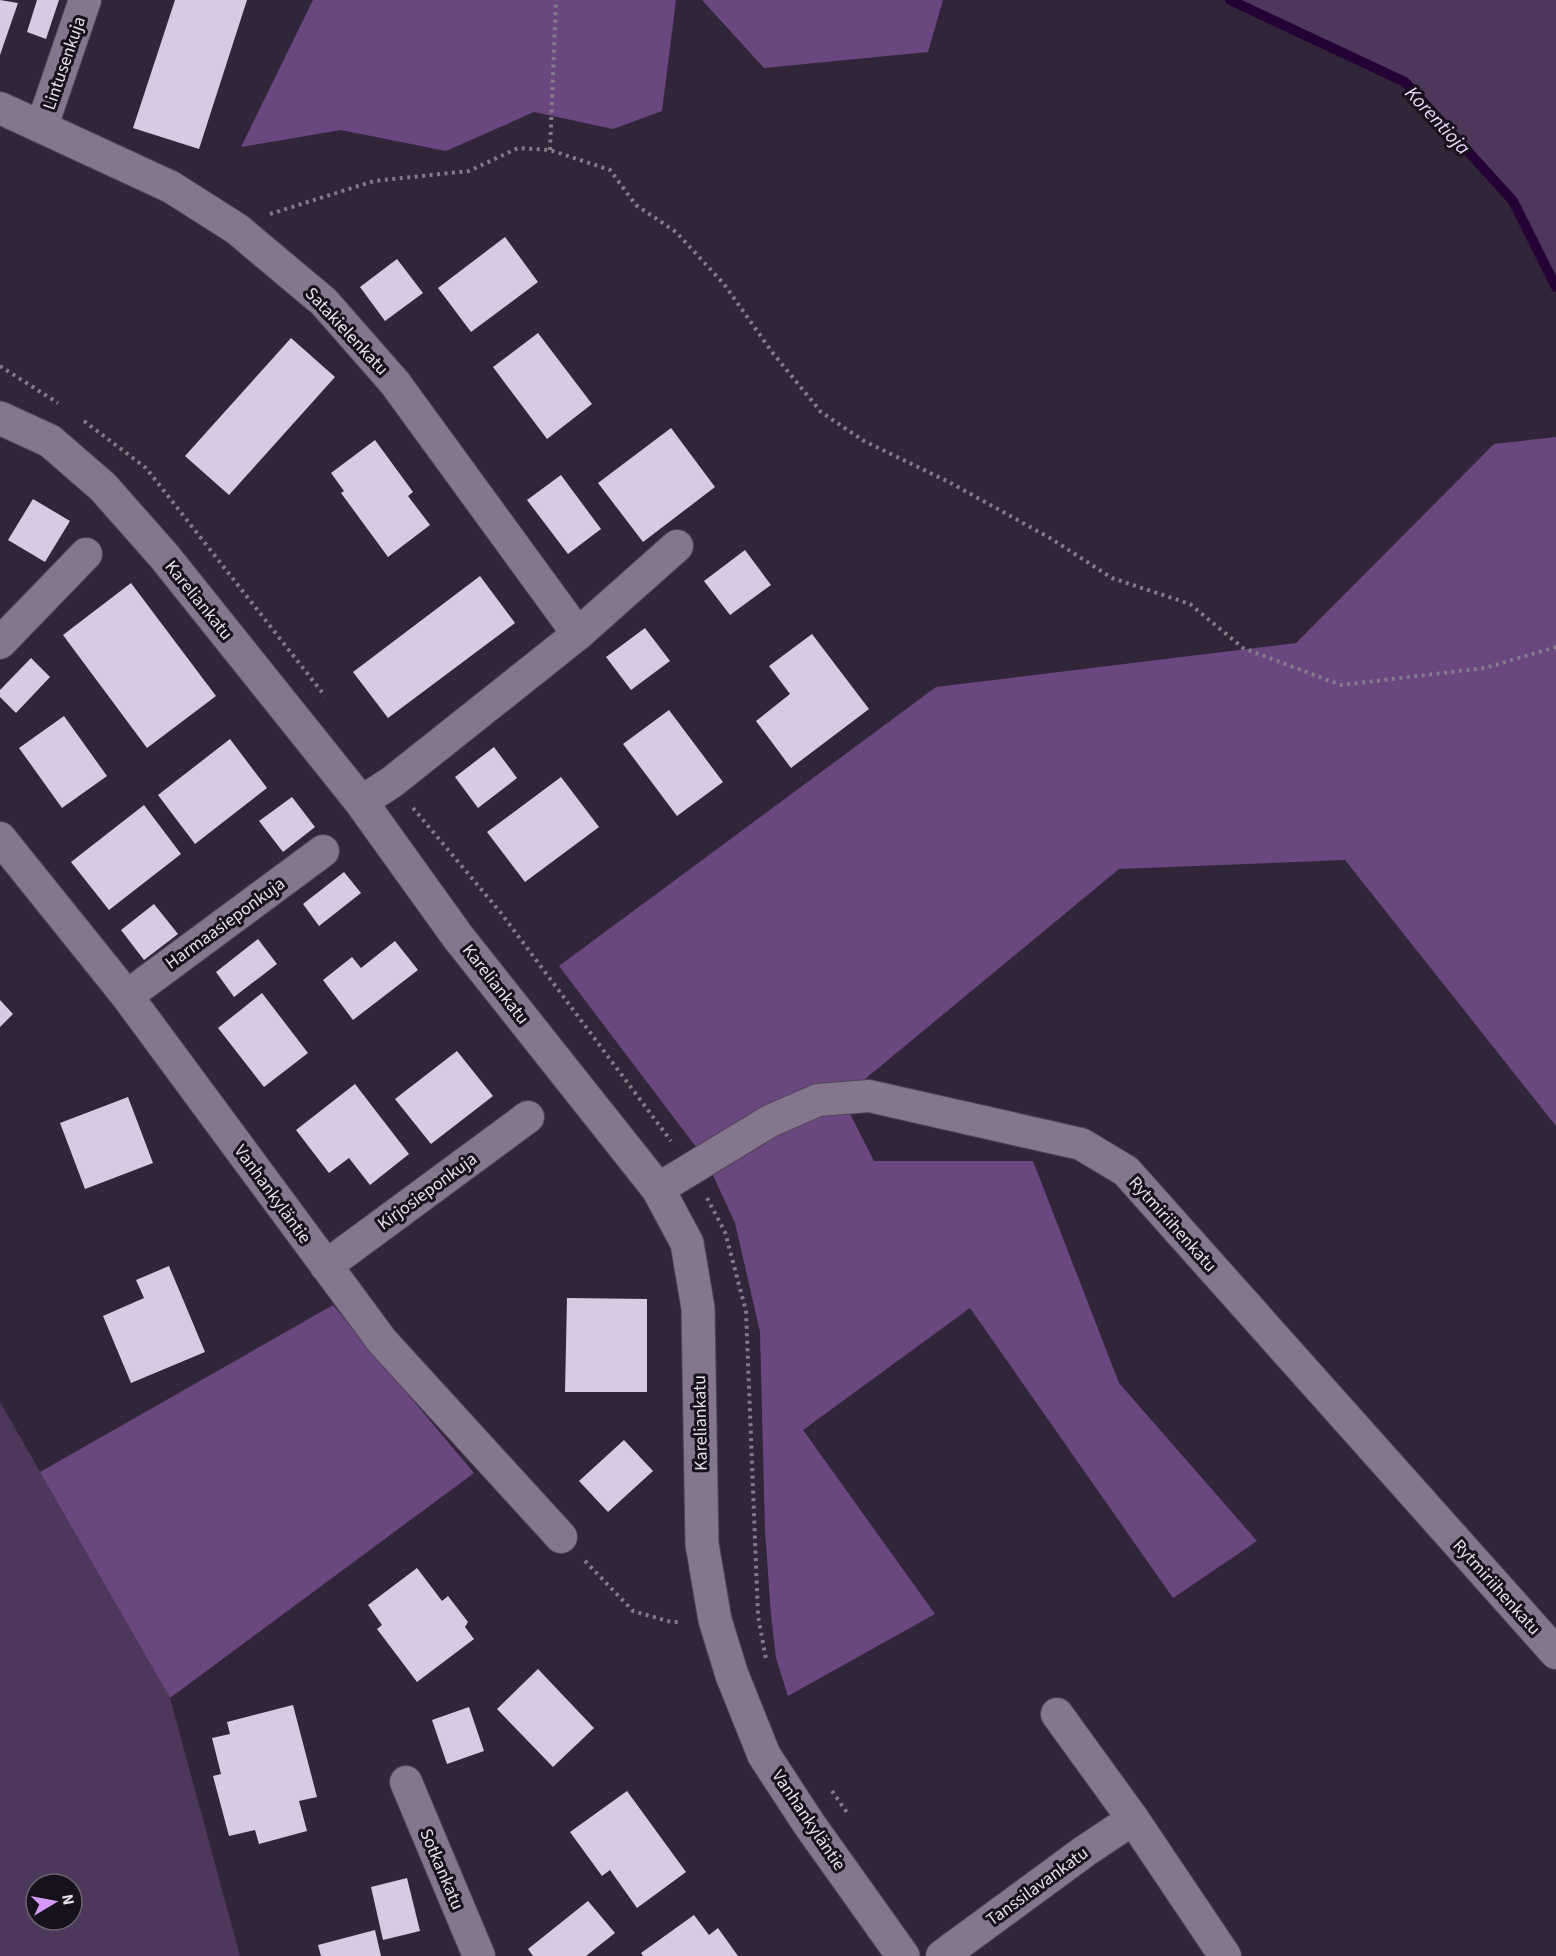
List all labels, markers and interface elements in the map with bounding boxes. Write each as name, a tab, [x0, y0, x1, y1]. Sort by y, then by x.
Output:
street label: Lintusenkuja	[37, 13, 92, 113]
water label: Korentioja	[1398, 80, 1477, 161]
street label: Satakielenkatu	[299, 282, 394, 381]
street label: Kareliankatu	[159, 555, 238, 645]
street label: Harmaasieponkuja	[160, 871, 290, 975]
street label: Kareliankatu	[456, 939, 535, 1030]
street label: Vanhankyläntie	[228, 1140, 317, 1249]
street label: Kirjosieponkuja	[372, 1147, 482, 1236]
street label: Rytmiriihenkatu	[1123, 1171, 1222, 1278]
street label: Kareliankatu	[687, 1375, 714, 1471]
street label: Rytmiriihenkatu	[1447, 1534, 1546, 1641]
street label: Vanhankyläntie	[766, 1765, 852, 1876]
street label: Sotkankatu	[413, 1825, 470, 1914]
street label: Tanssilavankatu	[981, 1841, 1094, 1932]
north arrow	[24, 1872, 84, 1932]
text: N	[56, 1892, 80, 1907]

